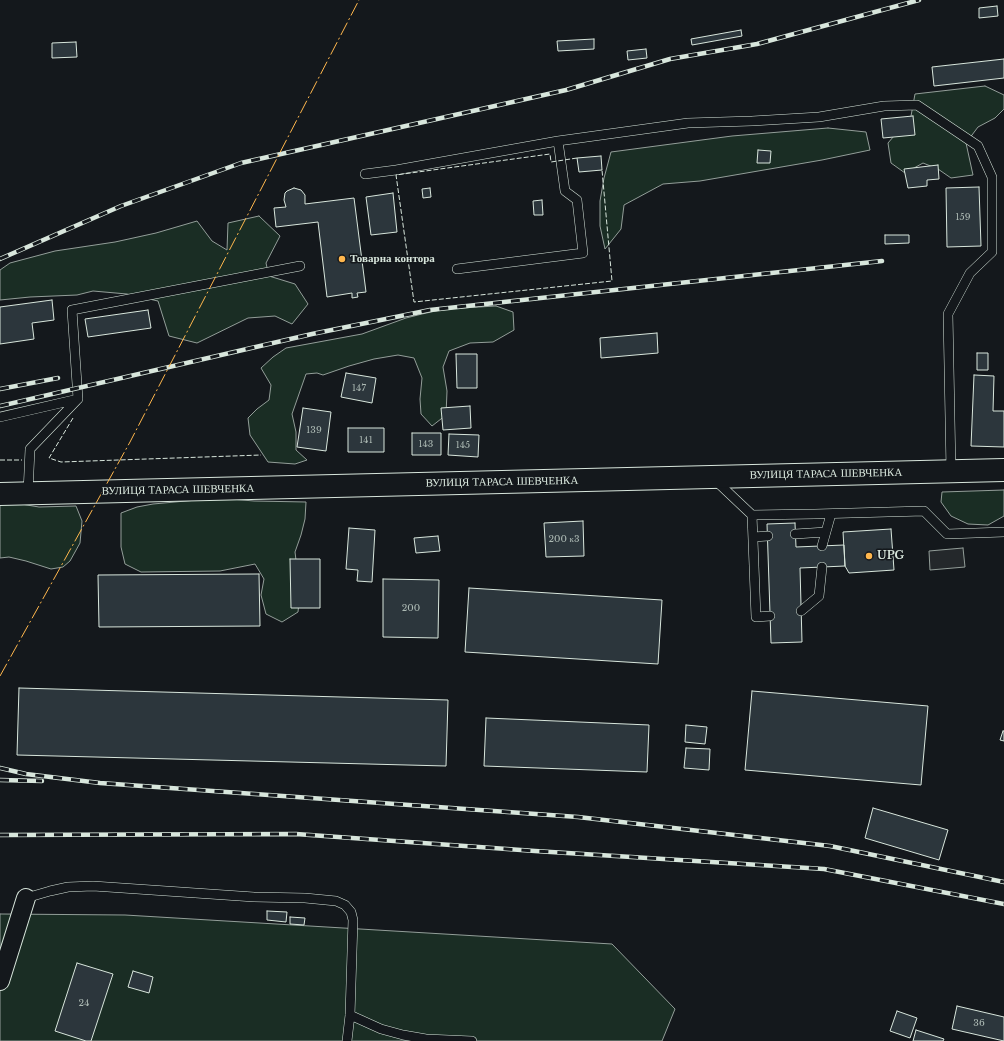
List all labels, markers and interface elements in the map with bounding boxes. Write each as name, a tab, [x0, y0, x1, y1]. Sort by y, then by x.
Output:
house number: 159	[956, 212, 970, 222]
place label: Товарна контора	[350, 252, 435, 266]
marker: Товарна контора	[337, 254, 347, 264]
house number: 147	[352, 383, 366, 393]
house number: 139	[306, 425, 322, 435]
house number: 141	[359, 435, 373, 445]
house number: 143	[419, 439, 433, 449]
house number: 145	[456, 440, 470, 450]
street label: ВУЛИЦЯ ТАРАСА ШЕВЧЕНКА	[750, 466, 902, 482]
street label: ВУЛИЦЯ ТАРАСА ШЕВЧЕНКА	[426, 474, 578, 490]
street label: ВУЛИЦЯ ТАРАСА ШЕВЧЕНКА	[102, 482, 254, 498]
house number: 200 к3	[549, 534, 579, 544]
place label: UPG	[877, 549, 904, 563]
marker: UPG	[864, 551, 874, 561]
house number: 200	[402, 603, 420, 613]
house number: 24	[79, 998, 89, 1008]
house number: 36	[973, 1018, 985, 1028]

